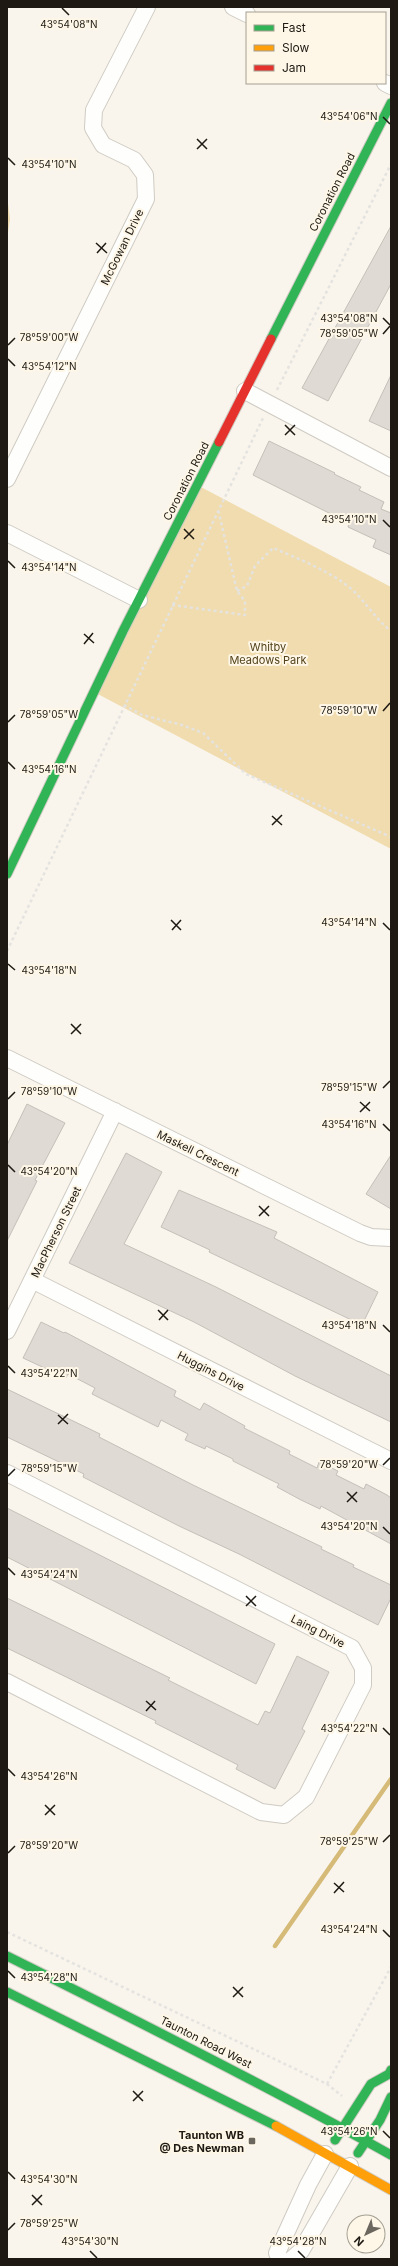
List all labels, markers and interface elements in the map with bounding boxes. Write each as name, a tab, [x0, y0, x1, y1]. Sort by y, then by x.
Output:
legend	[246, 12, 386, 84]
text: 43°54'08"N	[40, 18, 98, 30]
text: Fast	[282, 20, 306, 35]
text: Slow	[282, 40, 310, 55]
text: Jam	[282, 60, 306, 75]
text: 43°54'06"N	[320, 110, 378, 122]
street label: Coronation Road	[306, 150, 358, 234]
text: 43°54'10"N	[21, 158, 77, 170]
street label: McGowan Drive	[98, 207, 146, 287]
text: 43°54'08"N	[320, 312, 378, 324]
text: 78°59'05"W	[320, 327, 378, 339]
text: 78°59'00"W	[20, 331, 78, 343]
text: 43°54'12"N	[22, 360, 76, 372]
street label: Coronation Road	[160, 439, 212, 523]
text: 43°54'10"N	[321, 513, 377, 525]
text: 43°54'14"N	[21, 561, 77, 573]
park label: Whitby Meadows Park	[229, 640, 307, 667]
text: 78°59'10"W	[321, 704, 377, 716]
text: 78°59'05"W	[20, 708, 78, 720]
text: 43°54'16"N	[21, 763, 77, 775]
text: 43°54'14"N	[321, 916, 377, 928]
text: 43°54'18"N	[21, 964, 77, 976]
text: 78°59'15"W	[321, 1081, 377, 1093]
text: 78°59'10"W	[21, 1085, 77, 1097]
text: 43°54'16"N	[321, 1118, 377, 1130]
street label: Maskell Crescent	[155, 1127, 242, 1179]
text: 43°54'20"N	[20, 1165, 78, 1177]
street label: MacPherson Street	[28, 1184, 84, 1280]
text: 43°54'18"N	[321, 1319, 377, 1331]
street label: Huggins Drive	[175, 1348, 247, 1394]
text: 43°54'22"N	[21, 1367, 77, 1379]
text: 78°59'20"W	[320, 1458, 378, 1470]
text: 78°59'15"W	[21, 1462, 77, 1474]
text: 43°54'20"N	[320, 1520, 378, 1532]
text: 43°54'24"N	[20, 1568, 78, 1580]
street label: Laing Drive	[289, 1611, 347, 1651]
text: 43°54'22"N	[321, 1722, 377, 1734]
text: 43°54'26"N	[20, 1770, 78, 1782]
text: 78°59'25"W	[320, 1835, 378, 1847]
text: 78°59'20"W	[20, 1839, 78, 1851]
text: 43°54'24"N	[320, 1923, 378, 1935]
text: 43°54'28"N	[20, 1971, 78, 1983]
street label: Taunton Road West	[158, 2013, 254, 2071]
text: 43°54'26"N	[320, 2125, 378, 2137]
place label: Taunton WB @ Des Newman	[160, 2128, 244, 2155]
marker: Taunton WB @ Des Newman	[247, 2136, 257, 2146]
text: 43°54'30"N	[20, 2173, 78, 2185]
north arrow	[346, 2214, 386, 2254]
text: 78°59'25"W	[20, 2217, 78, 2229]
text: N	[351, 2233, 367, 2249]
text: 43°54'30"N	[61, 2235, 119, 2247]
text: 43°54'28"N	[269, 2235, 327, 2247]

